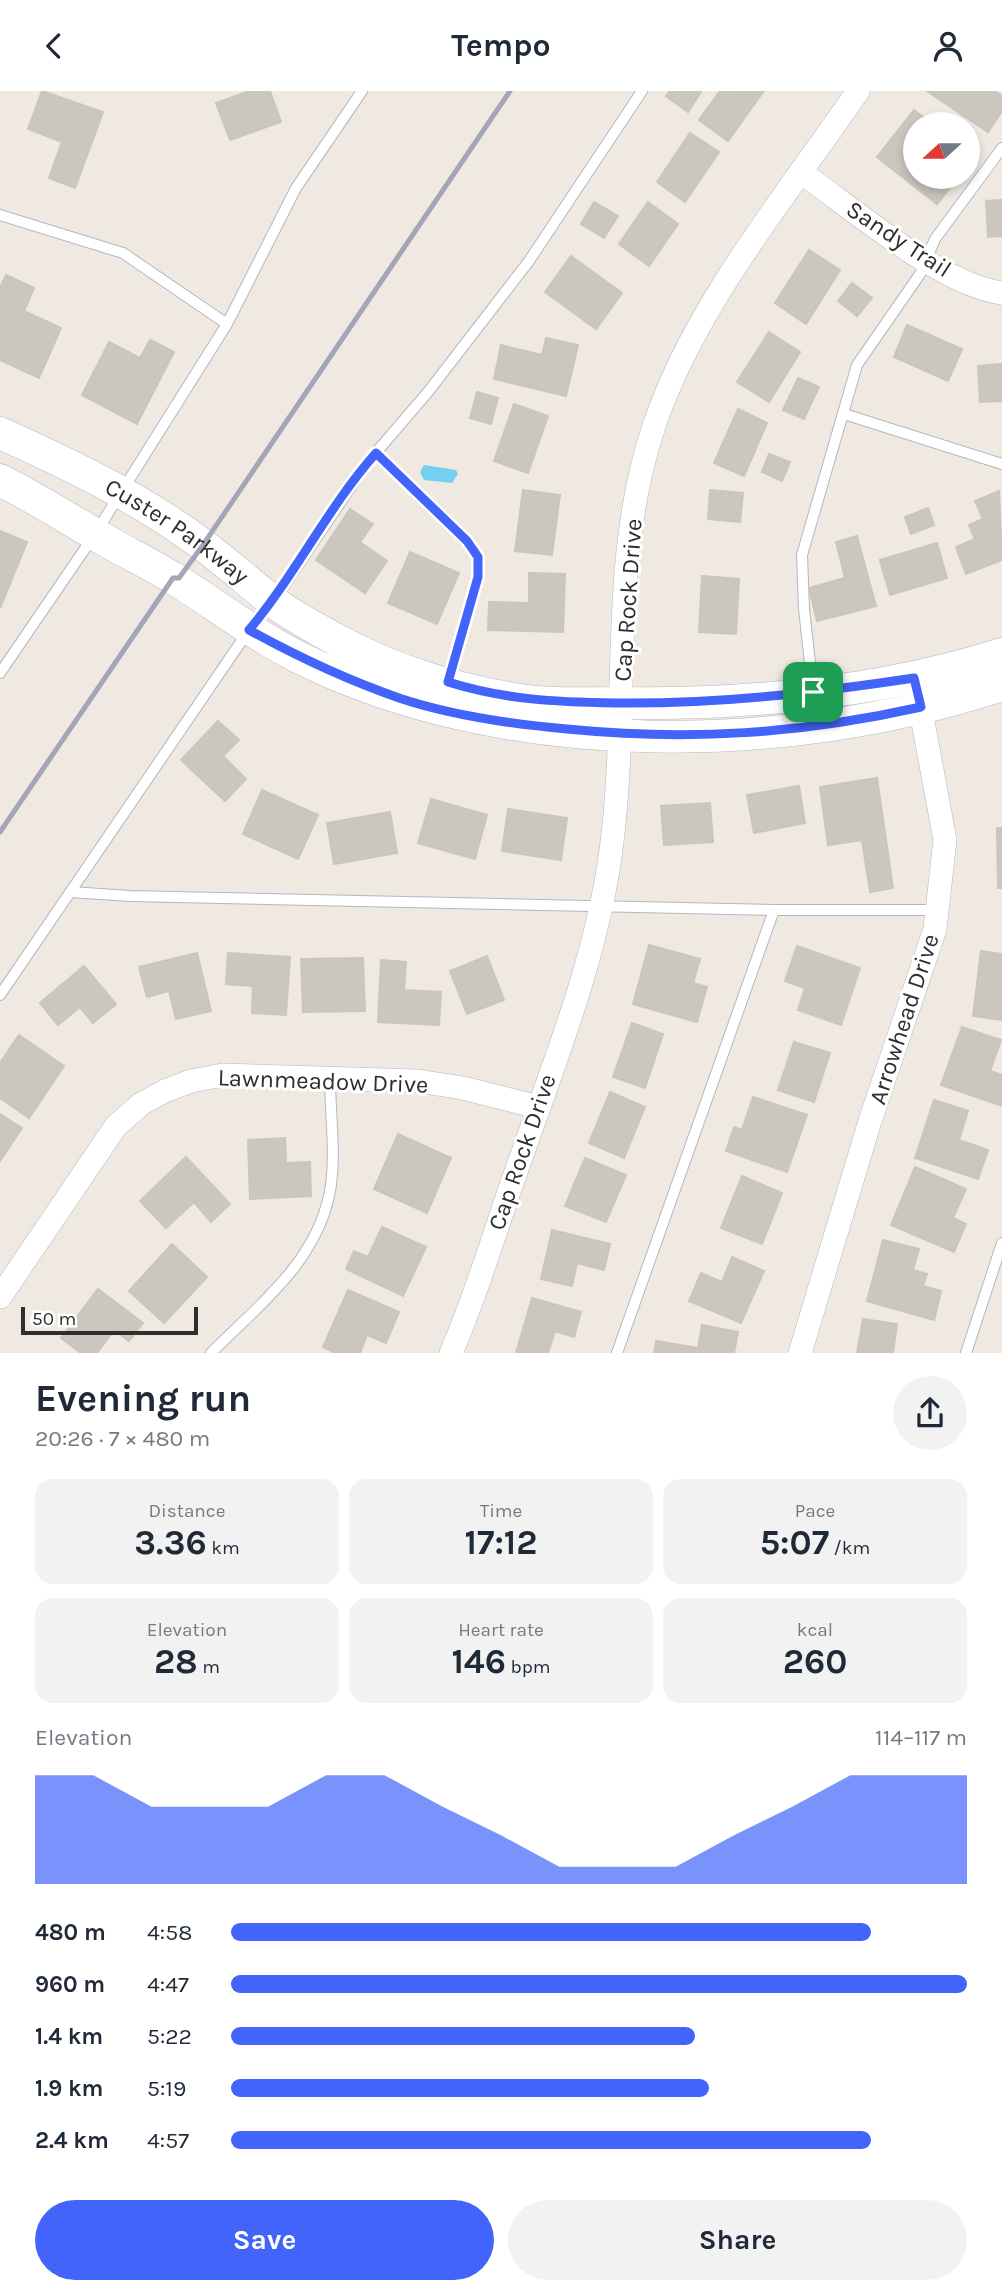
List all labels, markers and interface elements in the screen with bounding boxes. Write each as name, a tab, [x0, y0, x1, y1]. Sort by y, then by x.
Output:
icon: back	[35, 27, 73, 65]
text: Tempo	[451, 27, 551, 64]
icon: person	[929, 27, 967, 65]
north arrow	[903, 112, 980, 189]
map controls	[903, 112, 980, 189]
street label: Sandy Trail	[841, 195, 957, 283]
street label: Custer Parkway	[100, 472, 255, 590]
street label: Cap Rock Drive	[608, 518, 648, 682]
pin	[783, 662, 843, 722]
icon: arrive	[794, 673, 832, 711]
street label: Arrowhead Drive	[863, 930, 945, 1108]
street label: Lawnmeadow Drive	[217, 1063, 429, 1099]
street label: Cap Rock Drive	[482, 1070, 562, 1234]
scale bar	[21, 1303, 198, 1335]
text: 50 m	[32, 1308, 76, 1330]
text: Evening run	[35, 1376, 251, 1421]
button: share	[893, 1376, 967, 1450]
text: 20:26 · 7 × 480 m	[35, 1425, 210, 1452]
text: Distance	[149, 1500, 225, 1522]
text: Time	[480, 1500, 522, 1522]
text: Pace	[795, 1500, 835, 1522]
text: 3.36	[134, 1522, 207, 1563]
text: 17:12	[465, 1522, 537, 1563]
text: 5:07	[760, 1522, 829, 1563]
text: km	[207, 1537, 240, 1559]
text: /km	[829, 1537, 870, 1559]
text: Elevation	[147, 1619, 227, 1641]
text: Heart rate	[458, 1619, 544, 1641]
text: kcal	[797, 1619, 833, 1641]
text: 28	[154, 1641, 198, 1682]
text: 146	[451, 1641, 506, 1682]
text: 260	[783, 1641, 847, 1682]
text: m	[198, 1656, 220, 1678]
text: bpm	[506, 1656, 551, 1678]
text: Elevation	[35, 1724, 132, 1751]
text: 114–117 m	[875, 1724, 967, 1751]
text: 480 m	[35, 1919, 106, 1946]
text: 4:58	[147, 1919, 192, 1946]
text: 960 m	[35, 1971, 105, 1998]
text: 4:47	[147, 1971, 189, 1998]
text: 1.4 km	[35, 2023, 103, 2050]
text: 5:22	[147, 2023, 192, 2050]
text: 1.9 km	[35, 2075, 103, 2102]
text: 5:19	[147, 2075, 186, 2102]
text: 2.4 km	[35, 2127, 109, 2154]
text: 4:57	[147, 2127, 189, 2154]
button: Save	[35, 2200, 494, 2280]
button: Share	[508, 2200, 967, 2280]

